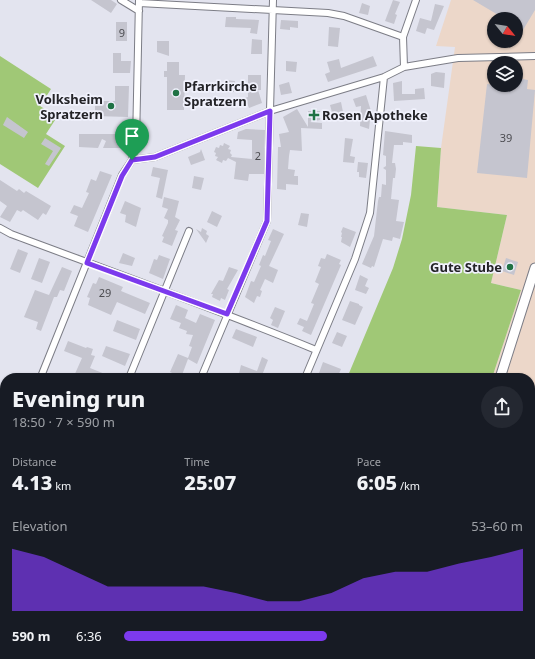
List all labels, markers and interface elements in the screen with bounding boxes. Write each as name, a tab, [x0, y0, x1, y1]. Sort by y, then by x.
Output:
north arrow	[487, 12, 523, 48]
map controls	[487, 12, 523, 92]
house number: 9	[119, 25, 125, 40]
button: layers	[487, 56, 523, 92]
place label: Pfarrkirche Spratzern	[184, 77, 257, 110]
marker: Pfarrkirche Spratzern	[171, 88, 181, 98]
place label: Volksheim Spratzern	[35, 90, 103, 123]
marker: Volksheim Spratzern	[106, 101, 116, 111]
place label: Rosen Apotheke	[322, 106, 428, 124]
marker: Rosen Apotheke	[309, 110, 319, 120]
pin	[115, 119, 149, 160]
icon: arrive	[121, 125, 143, 147]
house number: 39	[500, 130, 512, 145]
house number: 2	[255, 148, 261, 163]
place label: Gute Stube	[430, 258, 502, 276]
marker: Gute Stube	[505, 262, 515, 272]
house number: 29	[99, 285, 111, 300]
text: Evening run	[12, 383, 145, 413]
button: share	[481, 386, 523, 428]
text: 18:50 · 7 × 590 m	[12, 413, 115, 431]
text: Distance	[12, 454, 57, 469]
text: Time	[184, 454, 210, 469]
text: Pace	[357, 454, 381, 469]
text: 4.13	[12, 469, 52, 496]
text: 25:07	[184, 469, 236, 496]
text: 6:05	[357, 469, 397, 496]
text: km	[52, 478, 71, 493]
text: /km	[397, 478, 420, 493]
text: Elevation	[12, 517, 68, 535]
text: 53–60 m	[471, 517, 523, 535]
text: 590 m	[12, 627, 50, 645]
text: 6:36	[76, 627, 102, 645]

